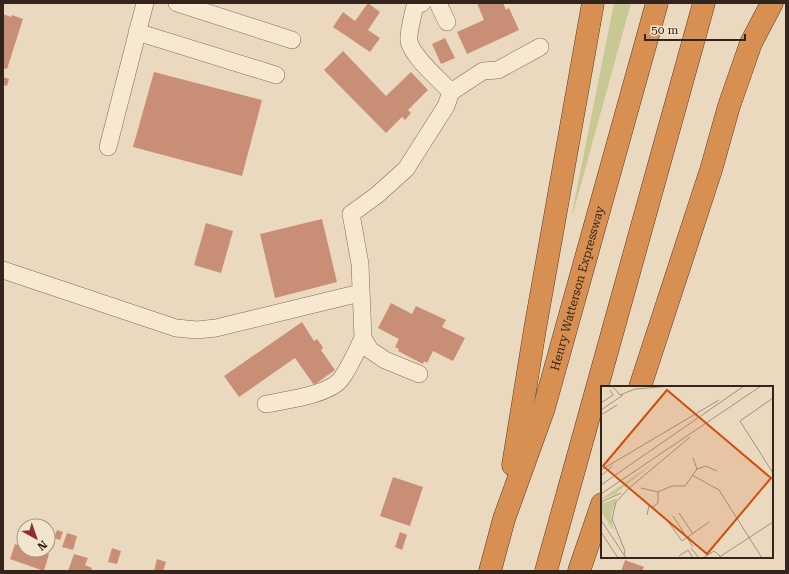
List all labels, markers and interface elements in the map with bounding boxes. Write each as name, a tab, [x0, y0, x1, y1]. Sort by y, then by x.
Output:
scale bar	[645, 16, 745, 42]
text: 50 m	[651, 23, 678, 37]
street label: Henry Watterson Expressway	[548, 204, 607, 372]
inset map	[601, 386, 773, 558]
north arrow	[16, 518, 56, 558]
text: N	[34, 538, 50, 553]

